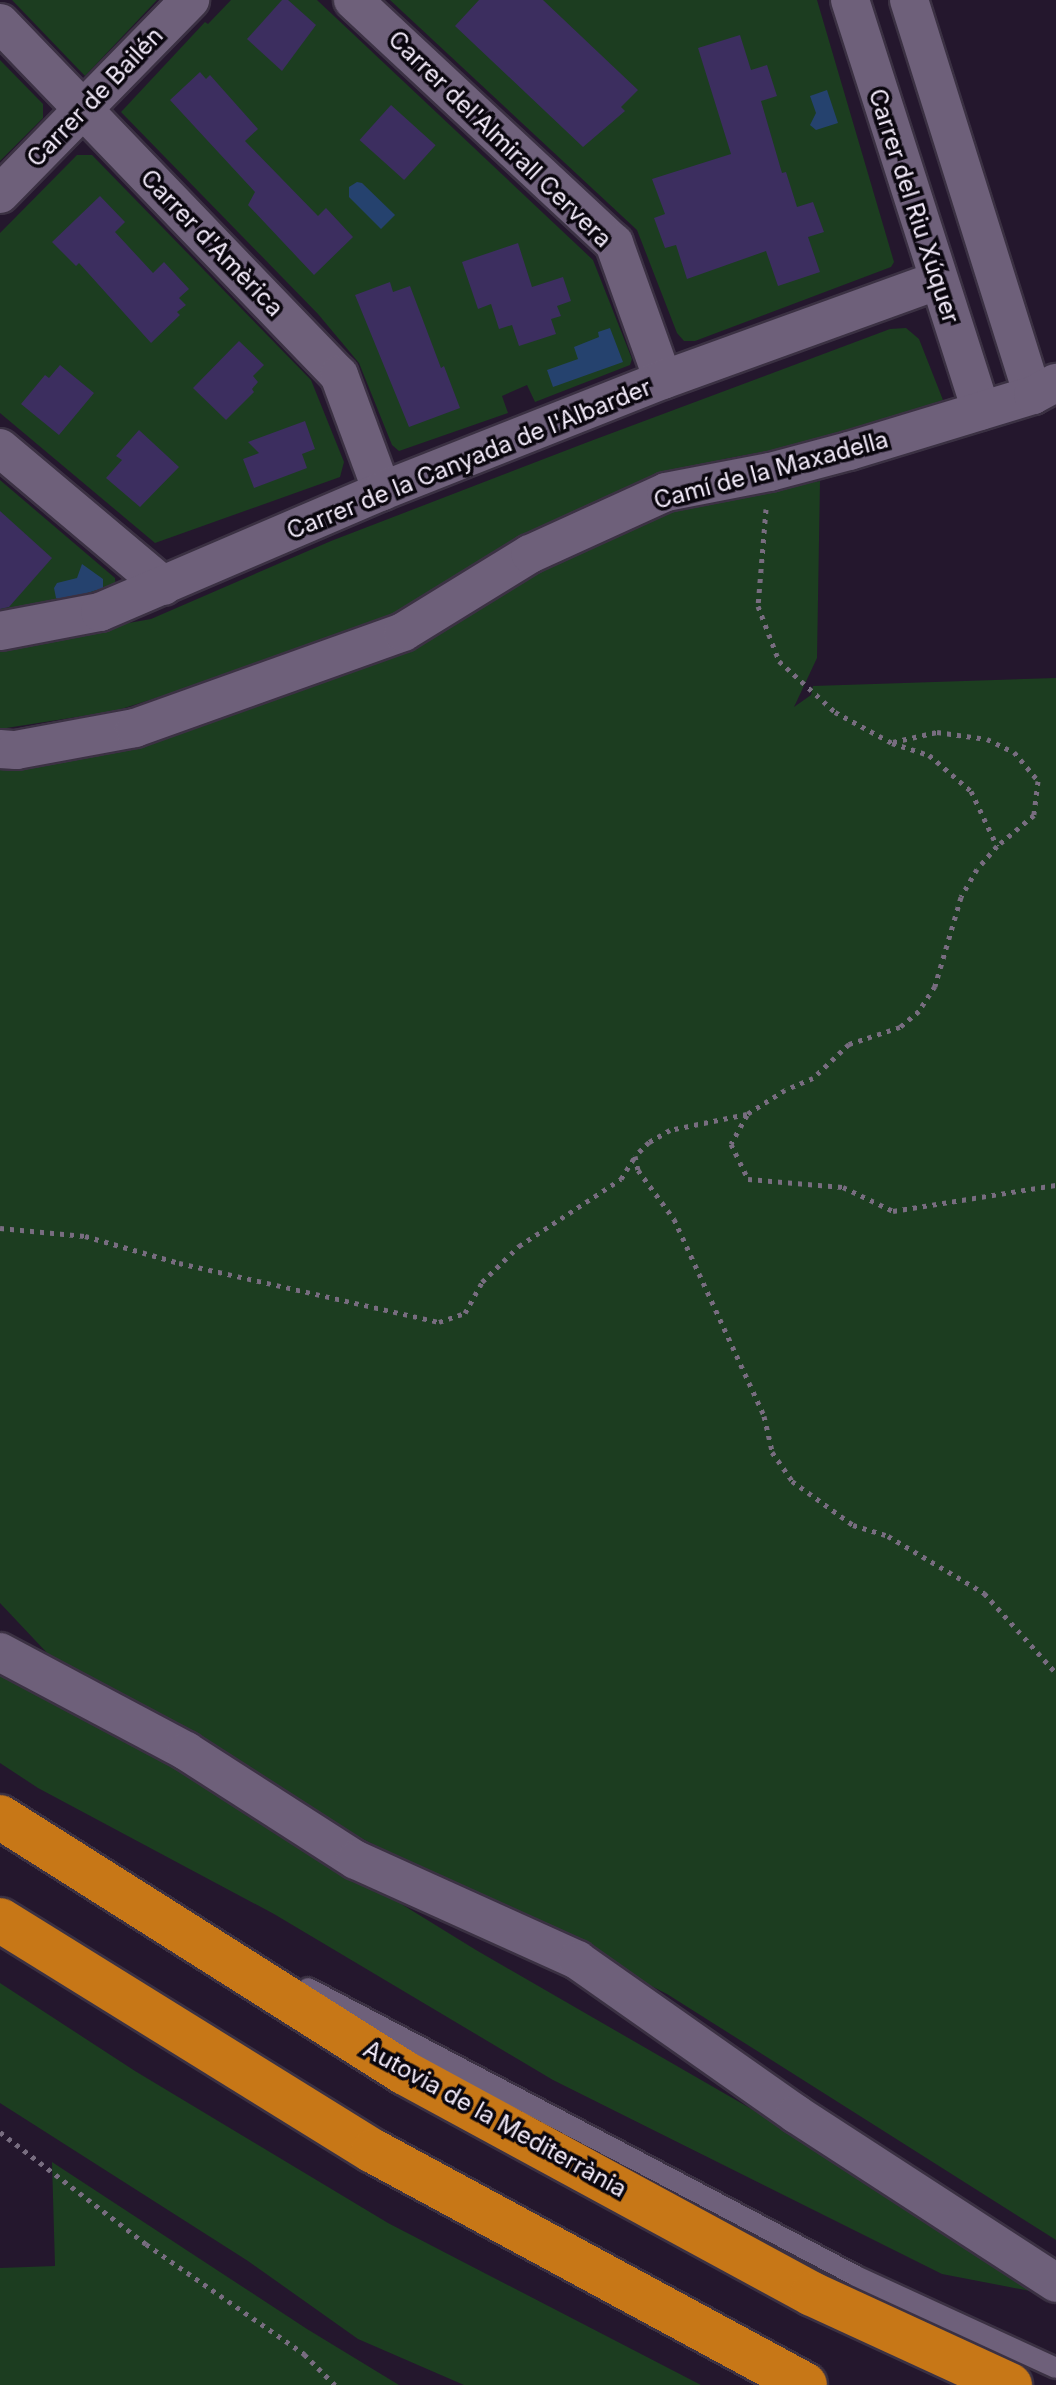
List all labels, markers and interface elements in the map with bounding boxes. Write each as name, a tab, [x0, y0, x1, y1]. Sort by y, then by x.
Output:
street label: Carrer de Bailén	[21, 21, 169, 173]
street label: Carrer del'Almirall Cervera	[382, 25, 618, 253]
street label: Carrer del Riu Xúquer	[862, 85, 966, 327]
street label: Carrer d'Amèrica	[135, 164, 289, 322]
street label: Carrer de la Canyada de l'Albarder	[283, 372, 655, 546]
street label: Camí de la Maxadella	[651, 425, 891, 515]
street label: Autovia de la Mediterrània	[358, 2035, 632, 2203]

